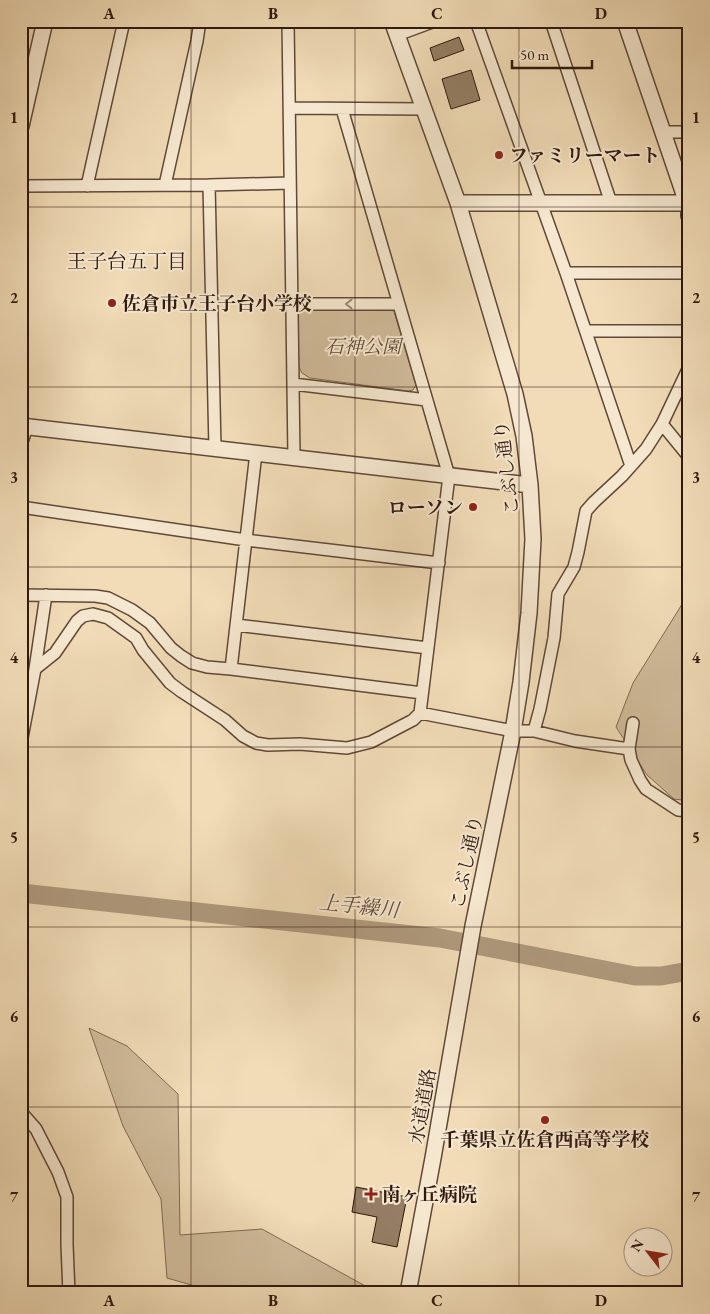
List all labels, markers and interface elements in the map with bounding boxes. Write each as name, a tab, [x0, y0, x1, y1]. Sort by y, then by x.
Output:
text: A	[102, 3, 115, 24]
text: B	[268, 3, 278, 24]
text: C	[431, 3, 443, 24]
text: D	[595, 3, 607, 24]
scale bar	[512, 38, 592, 70]
text: 50 m	[520, 45, 549, 64]
text: 1	[10, 107, 18, 128]
text: 1	[692, 107, 700, 128]
place label: ファミリーマート	[509, 143, 661, 168]
marker: ファミリーマート	[493, 149, 505, 161]
district label: 王子台五丁目	[67, 248, 187, 274]
text: 2	[10, 287, 19, 308]
text: 2	[692, 287, 701, 308]
place label: 佐倉市立王子台小学校	[122, 291, 312, 316]
marker: 佐倉市立王子台小学校	[106, 297, 118, 309]
one-way arrow	[345, 299, 352, 309]
park label: 石神公園	[325, 334, 404, 359]
street label: こぶし通り	[488, 419, 525, 517]
text: 3	[10, 467, 18, 488]
text: 3	[692, 467, 700, 488]
place label: ローソン	[388, 495, 463, 520]
marker: ローソン	[467, 501, 479, 513]
text: 4	[10, 647, 19, 668]
text: 4	[692, 647, 701, 668]
street label: こぶし通り	[444, 813, 489, 911]
text: 5	[10, 827, 18, 848]
text: 5	[692, 827, 700, 848]
water label: 上手繰川	[318, 889, 402, 923]
text: 6	[10, 1006, 19, 1027]
text: 6	[692, 1006, 701, 1027]
street label: 水道道路	[404, 1066, 441, 1146]
marker: 千葉県立佐倉西高等学校	[539, 1114, 551, 1126]
place label: 千葉県立佐倉西高等学校	[440, 1127, 650, 1152]
place label: 南ヶ丘病院	[382, 1182, 477, 1207]
text: 7	[10, 1186, 19, 1207]
text: 7	[692, 1186, 701, 1207]
marker: 南ヶ丘病院	[364, 1187, 378, 1201]
north arrow	[622, 1226, 672, 1276]
text: N	[626, 1235, 648, 1255]
text: A	[102, 1290, 115, 1311]
text: B	[268, 1290, 278, 1311]
text: C	[431, 1290, 443, 1311]
text: D	[595, 1290, 607, 1311]

